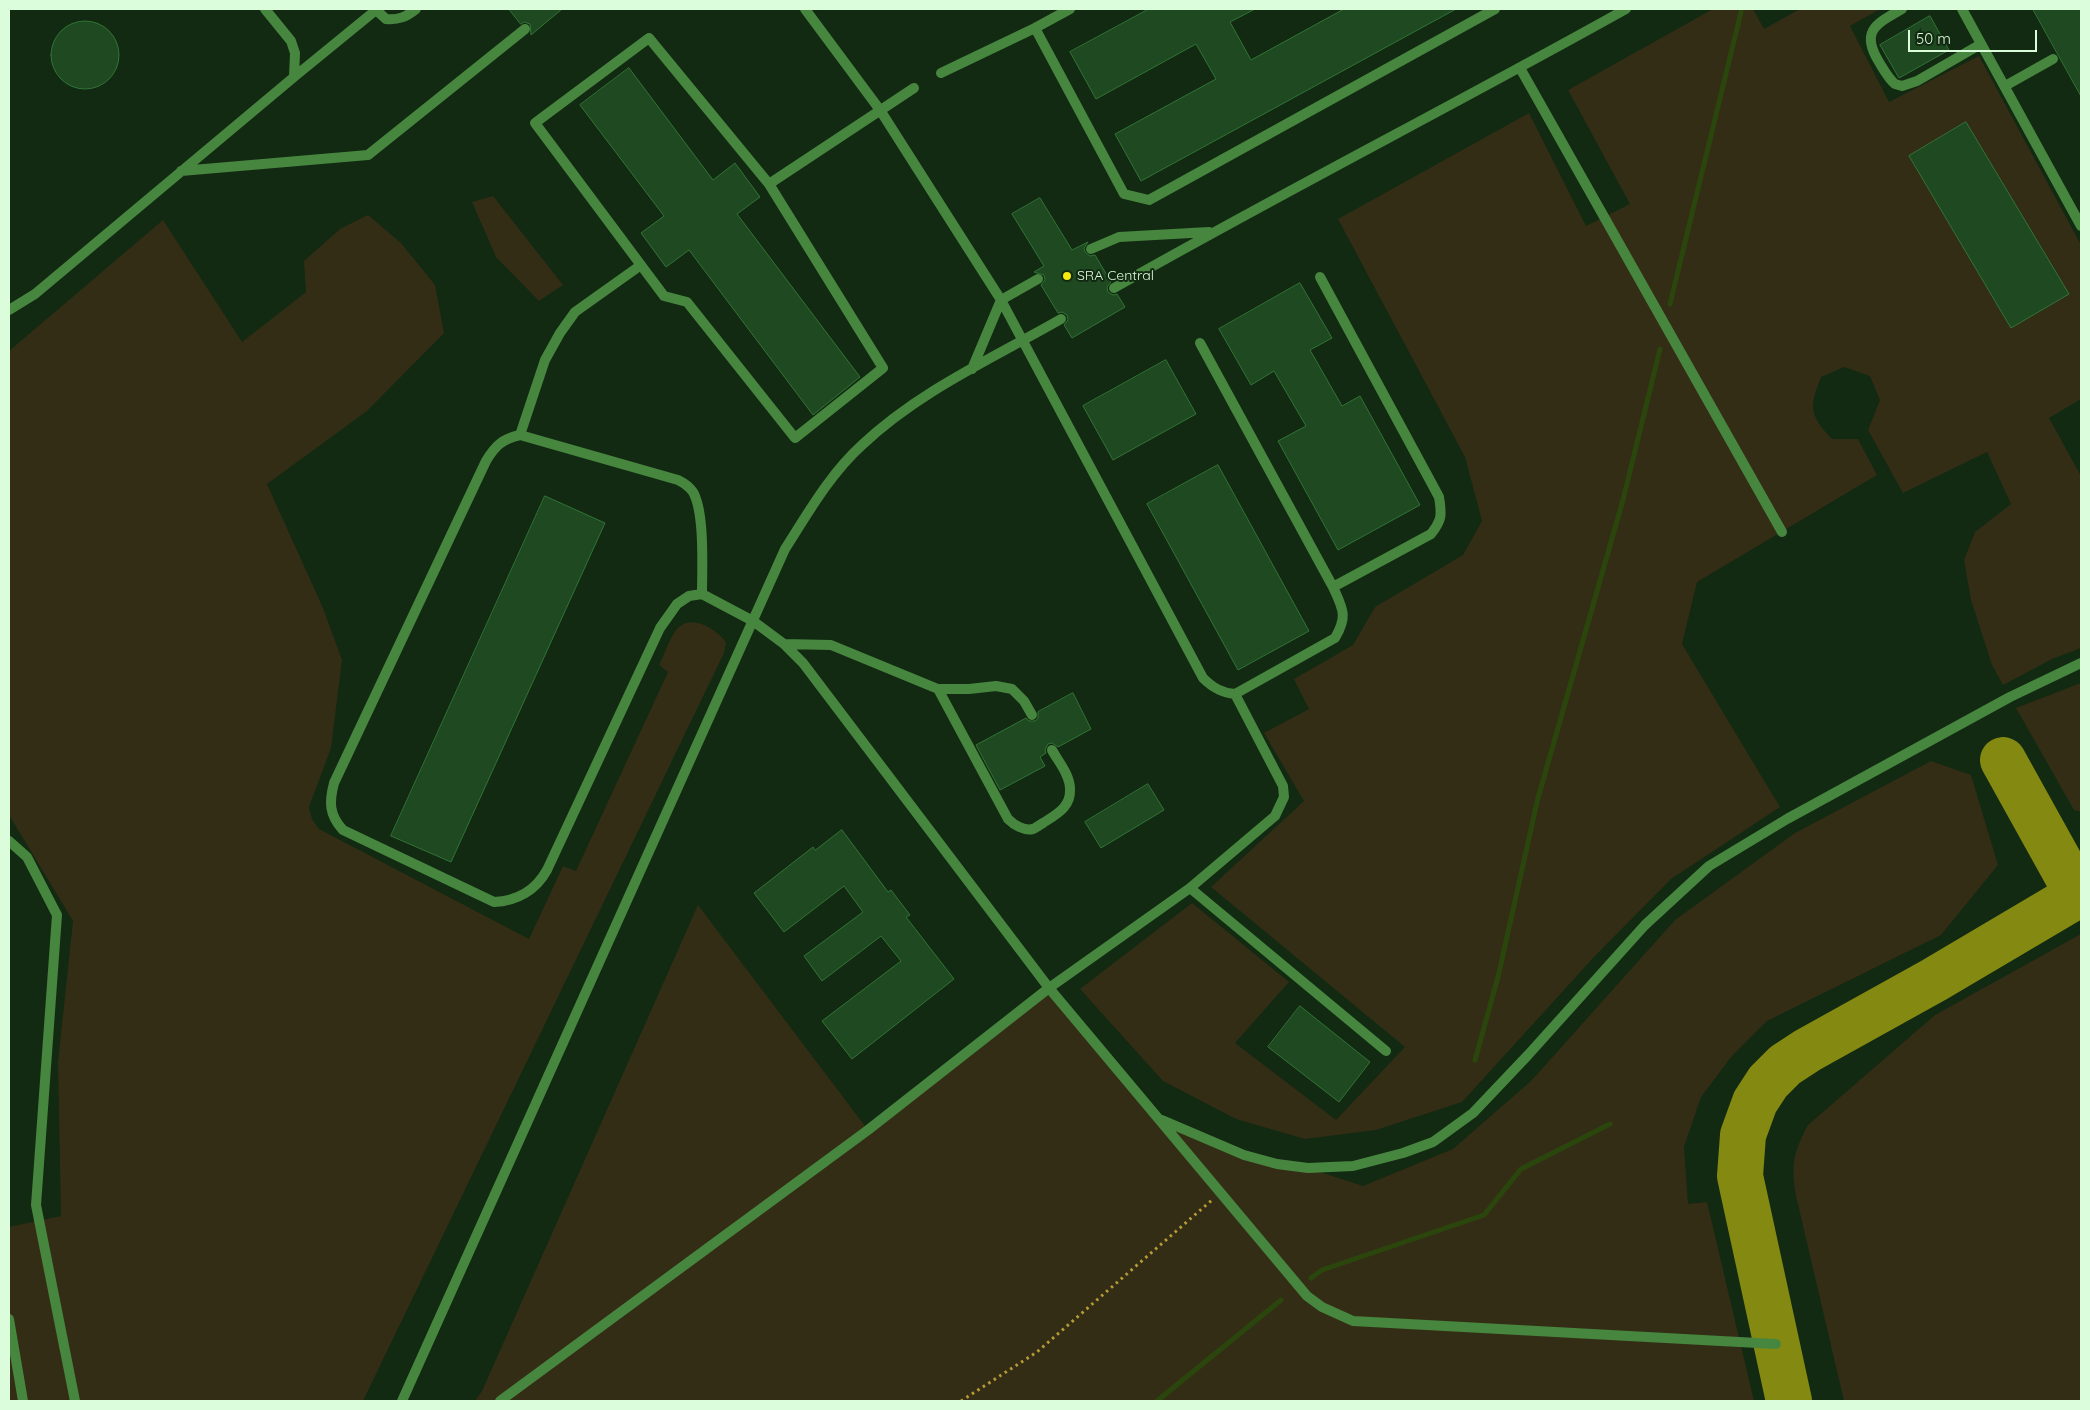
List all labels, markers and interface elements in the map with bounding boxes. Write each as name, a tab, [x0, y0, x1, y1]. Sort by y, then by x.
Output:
scale bar	[1910, 20, 2039, 52]
text: 50 m	[1916, 29, 1951, 48]
place label: SRA Central	[1077, 268, 1154, 284]
marker: SRA Central	[1061, 270, 1073, 282]

